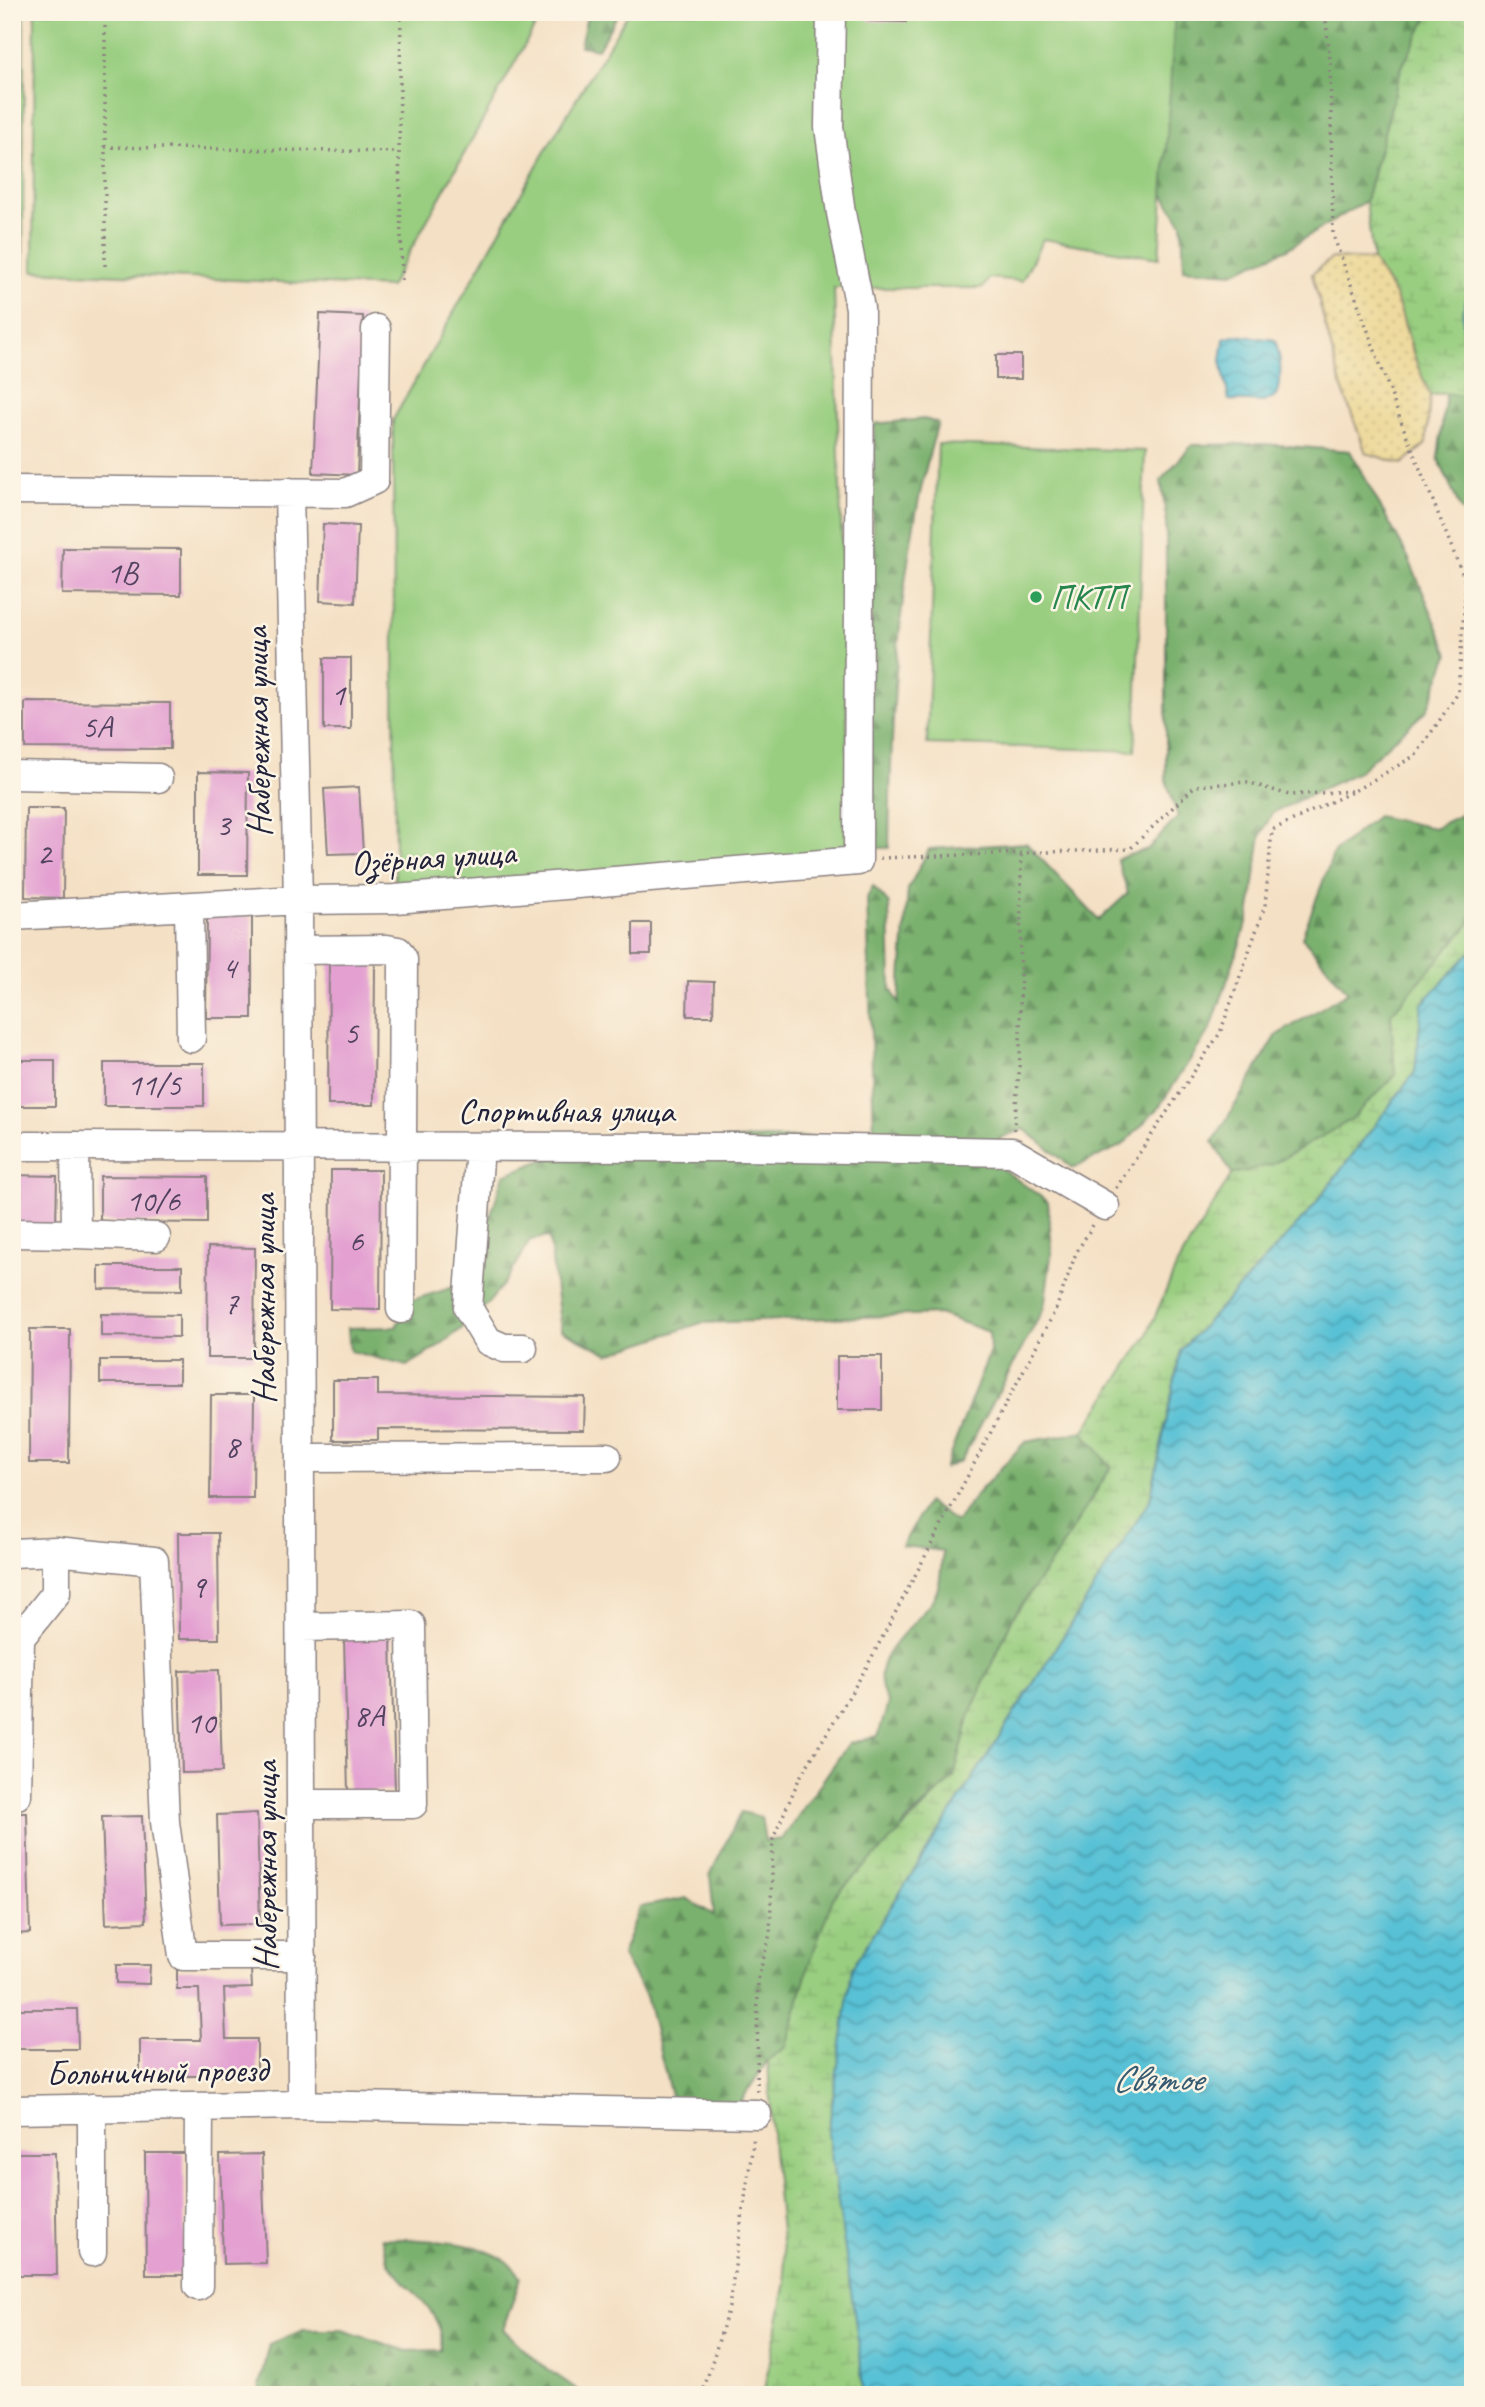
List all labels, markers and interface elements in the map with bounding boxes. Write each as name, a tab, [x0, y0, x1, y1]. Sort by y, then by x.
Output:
house number: 1В	[107, 552, 140, 593]
place label: ПКТП	[1050, 575, 1131, 620]
marker: ПКТП	[1028, 589, 1044, 605]
street label: Набережная улица	[233, 625, 282, 837]
house number: 1	[331, 674, 347, 715]
house number: 5А	[82, 706, 114, 747]
house number: 3	[216, 804, 233, 845]
street label: Озёрная улица	[349, 829, 519, 886]
house number: 2	[37, 833, 54, 874]
house number: 4	[222, 947, 240, 988]
house number: 5	[344, 1012, 360, 1053]
house number: 11/5	[127, 1064, 182, 1105]
street label: Спортивная улица	[458, 1088, 677, 1133]
house number: 10/6	[126, 1180, 181, 1221]
street label: Набережная улица	[241, 1192, 286, 1404]
house number: 6	[349, 1220, 365, 1261]
house number: 7	[224, 1283, 240, 1324]
house number: 8	[225, 1426, 242, 1467]
house number: 9	[191, 1566, 208, 1607]
house number: 8А	[354, 1695, 386, 1736]
house number: 10	[187, 1702, 218, 1743]
street label: Набережная улица	[243, 1759, 288, 1971]
street label: Больничный проезд	[46, 2047, 272, 2096]
water label: Святое	[1112, 2055, 1207, 2102]

